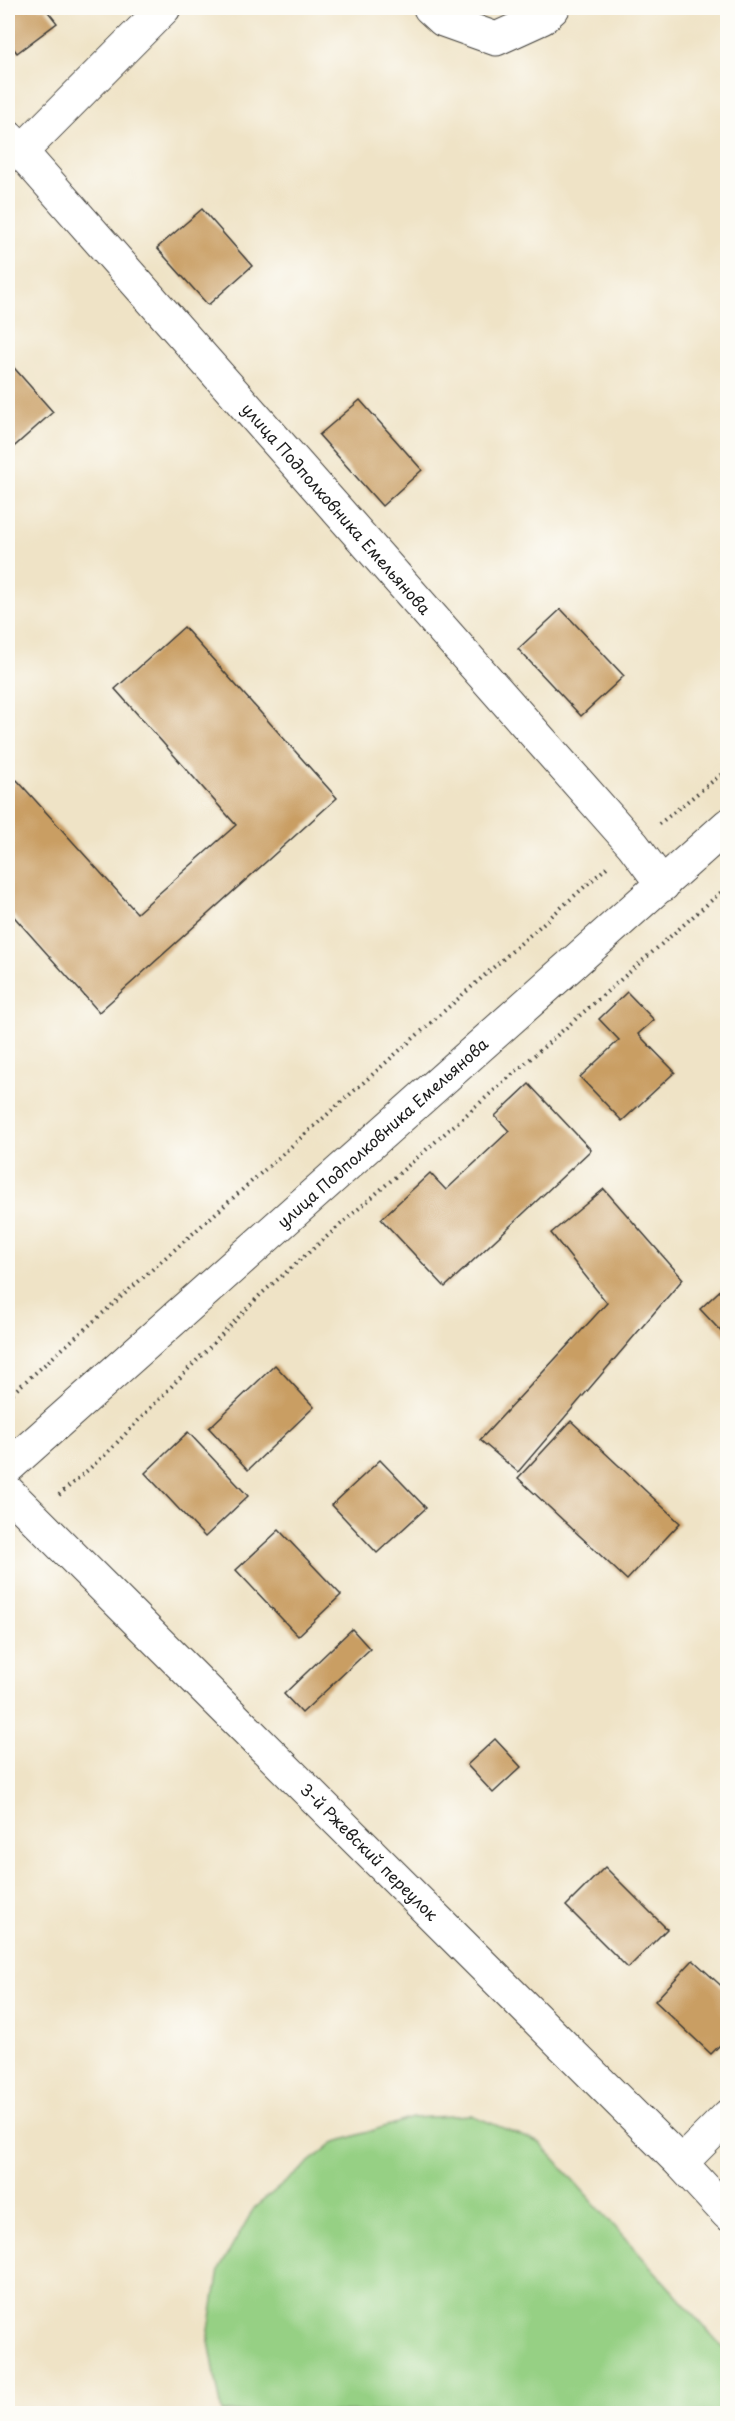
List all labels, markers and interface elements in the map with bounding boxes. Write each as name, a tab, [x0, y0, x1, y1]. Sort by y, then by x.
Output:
street label: улица Подполковника Емельянова	[237, 397, 437, 619]
street label: улица Подполковника Емельянова	[271, 1032, 493, 1233]
street label: 3-й Ржевский переулок	[295, 1777, 445, 1926]

